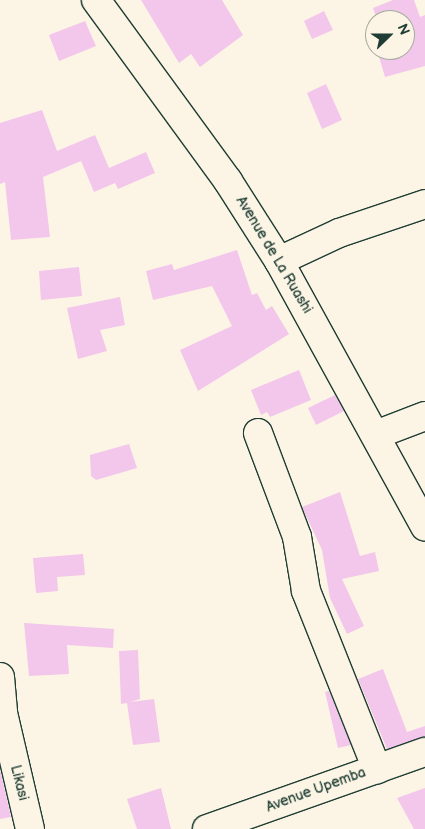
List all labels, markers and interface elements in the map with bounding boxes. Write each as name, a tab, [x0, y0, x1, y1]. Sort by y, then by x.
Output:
north arrow	[365, 10, 415, 60]
text: N	[394, 22, 413, 38]
street label: Avenue de La Ruashi	[232, 193, 316, 317]
street label: Likasi	[6, 763, 32, 803]
street label: Avenue Upemba	[264, 764, 368, 816]

